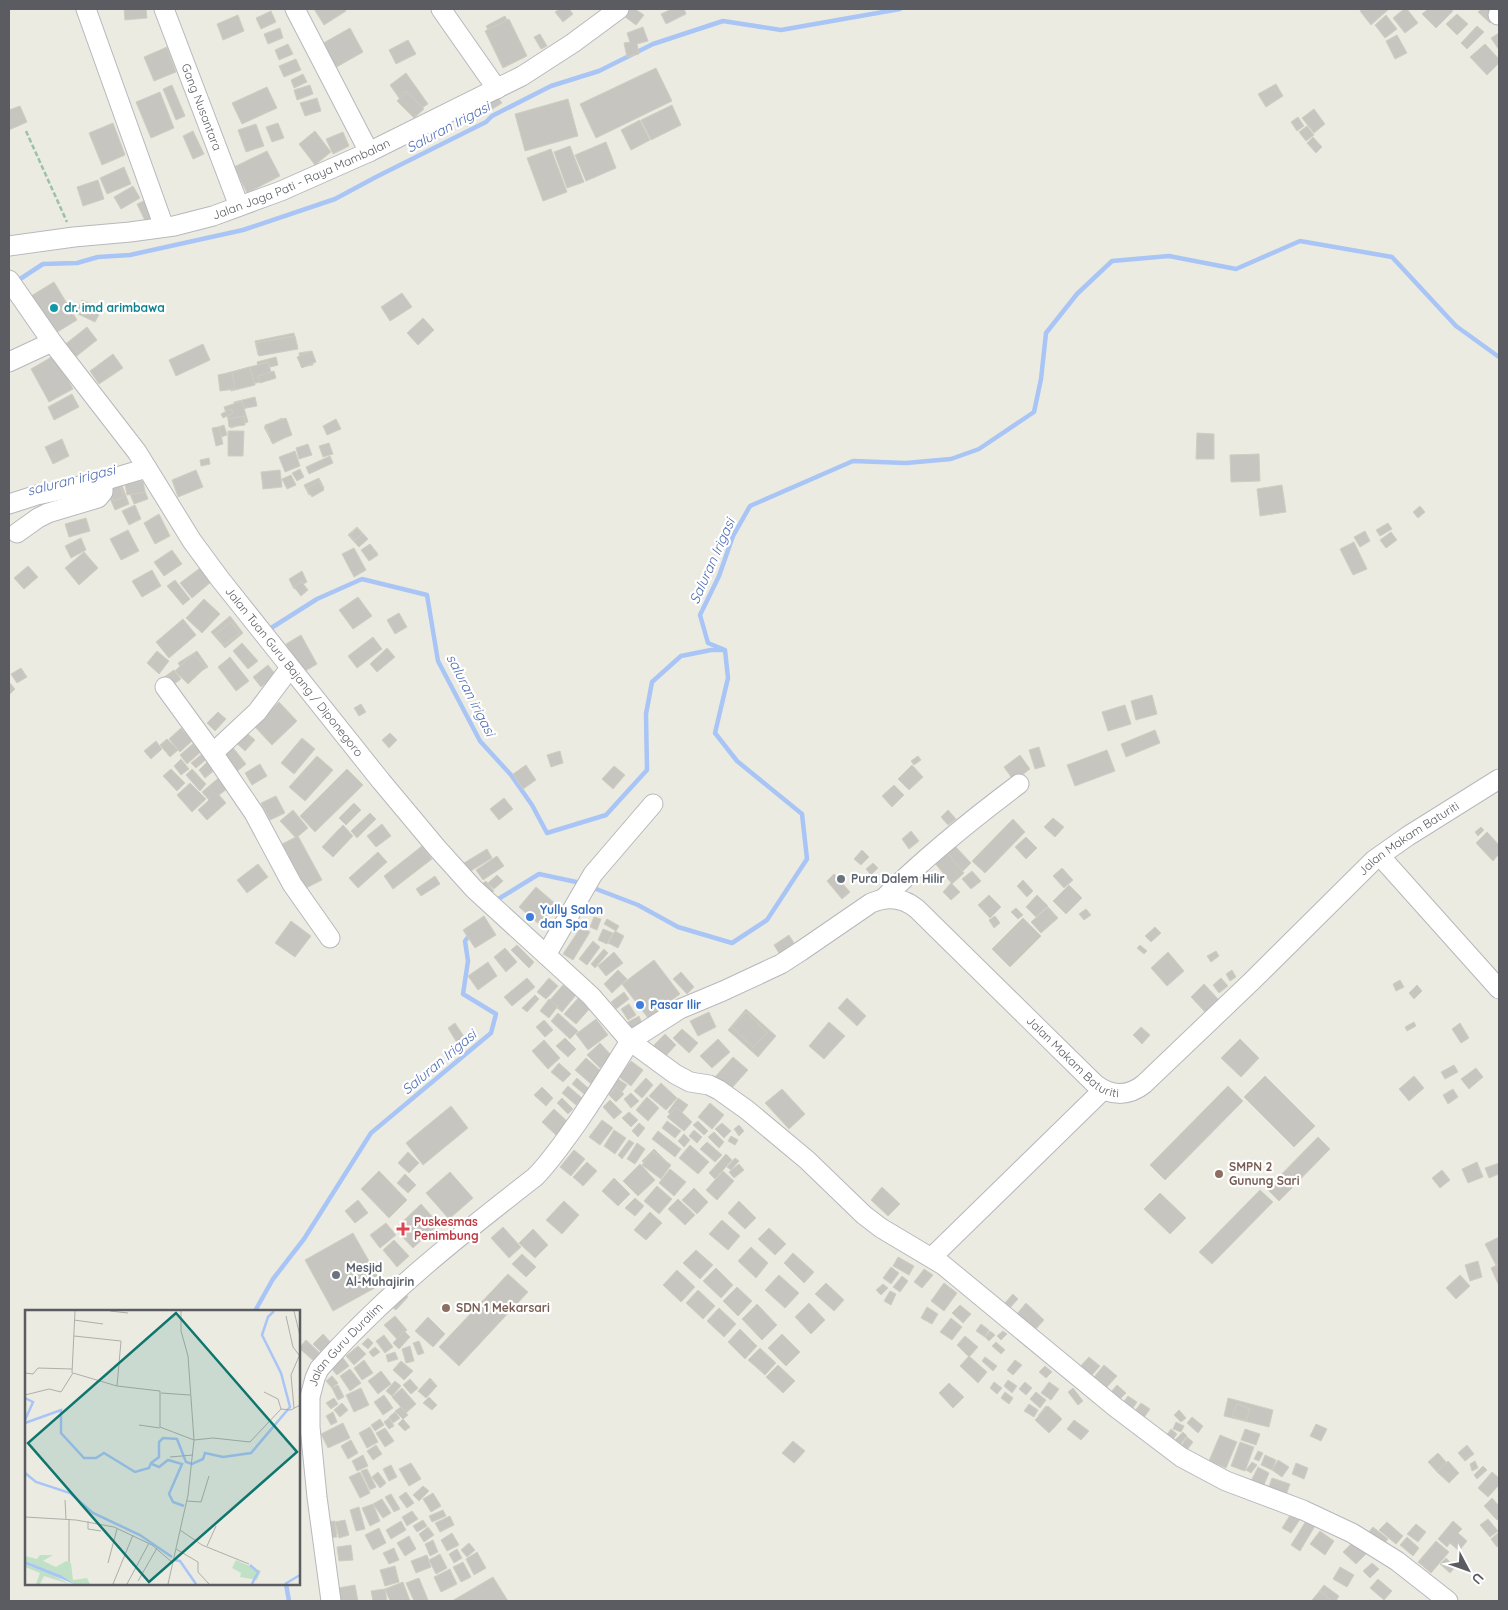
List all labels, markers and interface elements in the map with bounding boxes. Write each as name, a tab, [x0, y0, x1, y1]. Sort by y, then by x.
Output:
street label: Gang Nusantara	[178, 61, 225, 153]
water label: Saluran Irigasi	[403, 97, 494, 156]
street label: Jalan Jaga Pati - Raya Mambalan	[210, 135, 392, 223]
place label: dr. imd arimbawa	[64, 300, 165, 315]
marker: dr. imd arimbawa	[48, 302, 60, 314]
water label: saluran irigasi	[25, 460, 119, 500]
water label: Saluran Irigasi	[685, 514, 740, 607]
street label: Jalan Tuan Guru Bajang / Diponegoro	[222, 584, 367, 759]
water label: saluran irigasi	[443, 651, 500, 741]
street label: Jalan Makam Baturiti	[1355, 798, 1462, 878]
place label: Pura Dalem Hilir	[851, 871, 945, 886]
marker: Pura Dalem Hilir	[835, 873, 847, 885]
place label: Yully Salon dan Spa	[540, 902, 603, 931]
marker: Yully Salon dan Spa	[524, 911, 536, 923]
place label: Pasar Ilir	[650, 997, 701, 1012]
marker: Pasar Ilir	[634, 999, 646, 1011]
street label: Jalan Makam Baturiti	[1023, 1013, 1119, 1100]
water label: Saluran Irigasi	[398, 1024, 481, 1098]
place label: SMPN 2 Gunung Sari	[1229, 1159, 1300, 1188]
marker: SMPN 2 Gunung Sari	[1213, 1168, 1225, 1180]
place label: Puskesmas Penimbung	[414, 1214, 479, 1243]
marker: Puskesmas Penimbung	[396, 1222, 410, 1236]
place label: Mesjid Al-Muhajirin	[346, 1260, 414, 1289]
marker: Mesjid Al-Muhajirin	[330, 1269, 342, 1281]
street label: Jalan Guru Duralim	[305, 1299, 386, 1388]
place label: SDN 1 Mekarsari	[456, 1300, 550, 1315]
marker: SDN 1 Mekarsari	[440, 1302, 452, 1314]
inset map	[25, 1310, 300, 1585]
north arrow	[1443, 1545, 1493, 1595]
text: U	[1468, 1569, 1488, 1588]

